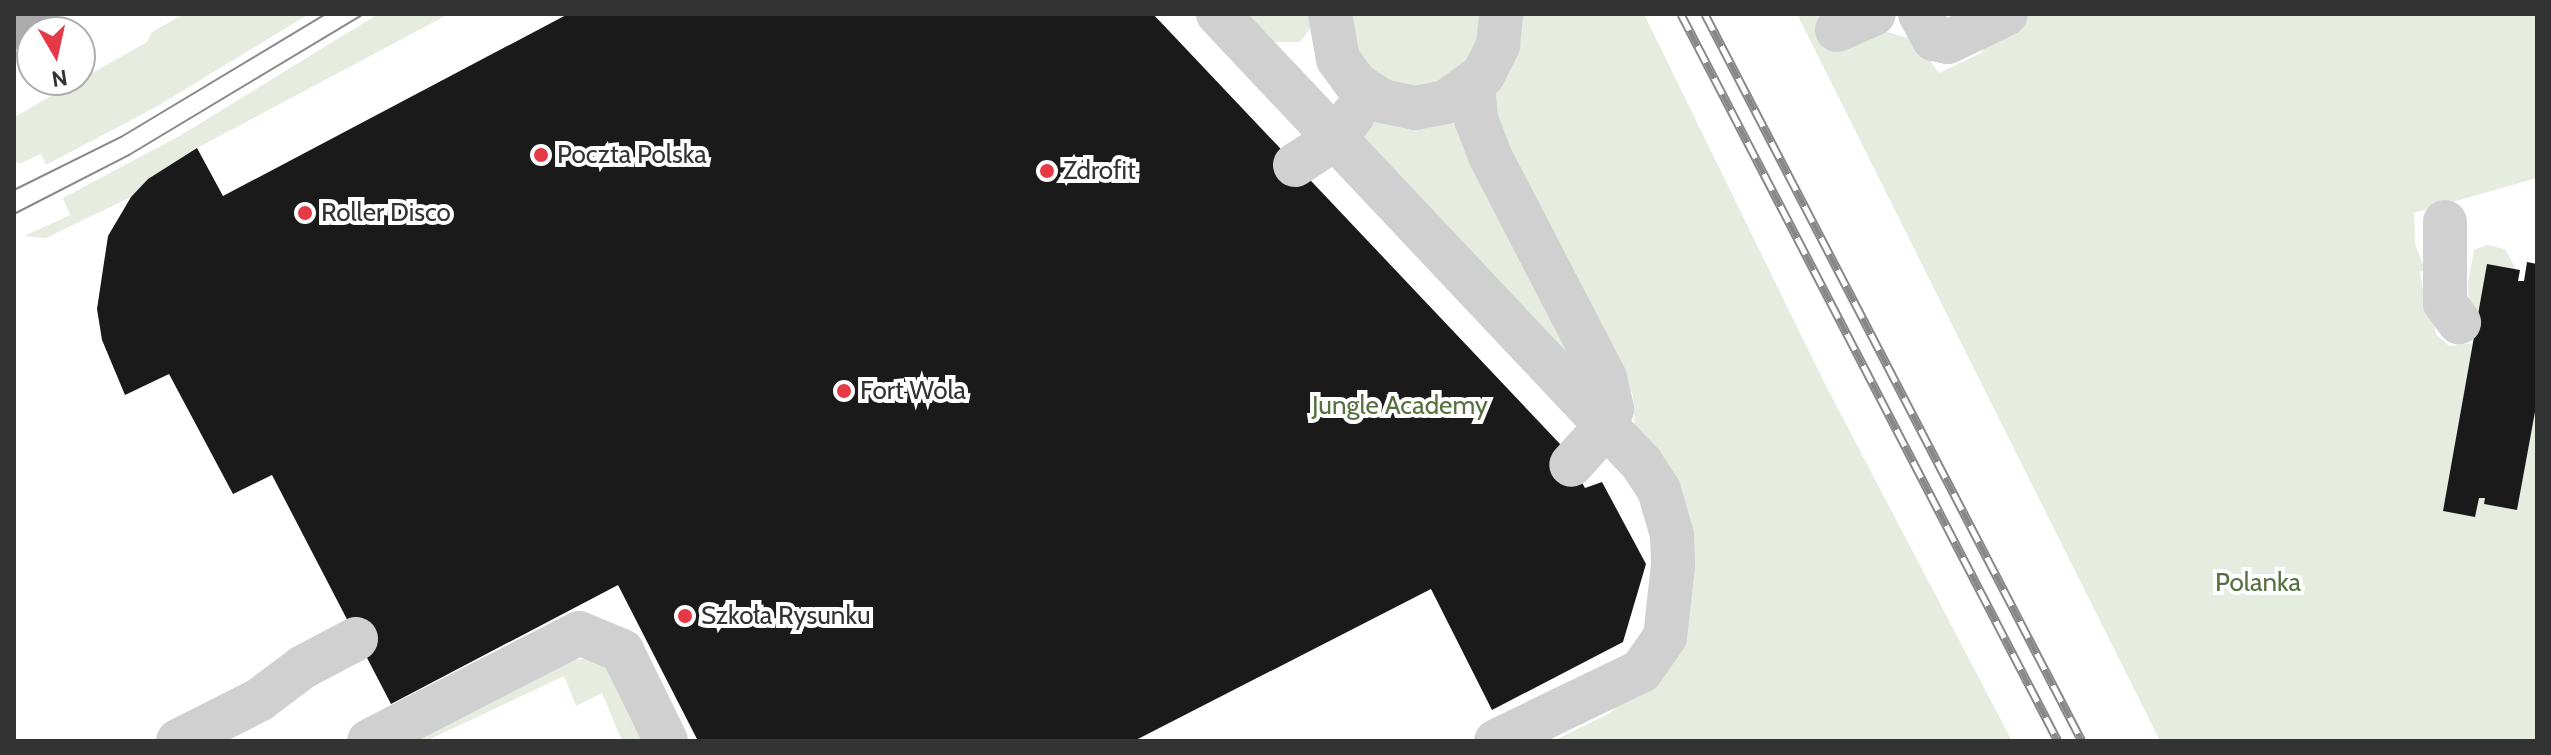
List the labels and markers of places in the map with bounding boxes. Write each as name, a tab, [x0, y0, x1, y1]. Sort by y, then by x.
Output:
place label: Poczta Polska	[557, 139, 707, 171]
marker: Poczta Polska	[532, 146, 550, 164]
place label: Zdrofit	[1063, 155, 1136, 187]
marker: Zdrofit	[1038, 162, 1056, 180]
place label: Roller Disco	[321, 197, 451, 229]
marker: Roller Disco	[296, 204, 314, 222]
place label: Fort Wola	[860, 375, 966, 407]
marker: Fort Wola	[835, 382, 853, 400]
place label: Szkoła Rysunku	[701, 600, 871, 632]
marker: Szkoła Rysunku	[676, 607, 694, 625]

